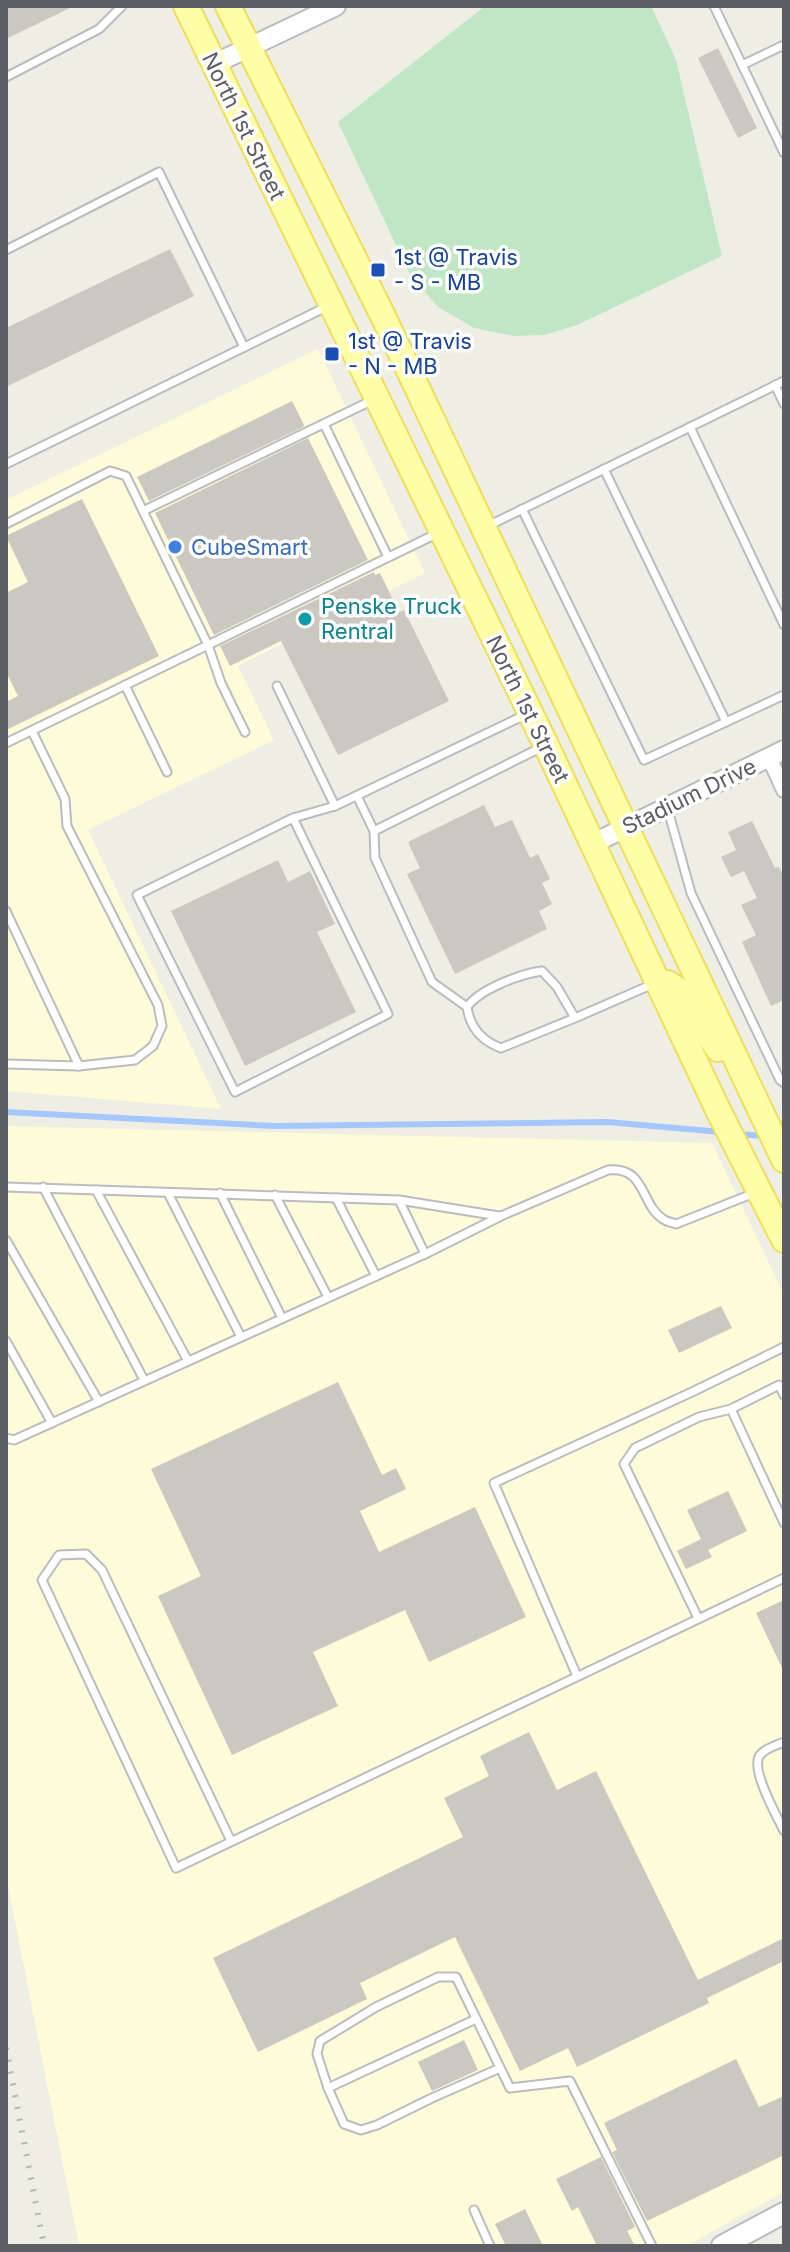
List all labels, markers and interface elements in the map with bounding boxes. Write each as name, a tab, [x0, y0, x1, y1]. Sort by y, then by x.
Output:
street label: North 1st Street	[197, 48, 291, 204]
place label: 1st @ Travis - S - MB	[394, 244, 518, 295]
marker: 1st @ Travis - S - MB	[369, 261, 387, 279]
place label: 1st @ Travis - N - MB	[348, 328, 472, 379]
marker: 1st @ Travis - N - MB	[323, 345, 341, 363]
place label: CubeSmart	[191, 534, 308, 560]
marker: CubeSmart	[166, 538, 184, 556]
place label: Penske Truck Rentral	[321, 593, 462, 644]
marker: Penske Truck Rentral	[296, 610, 314, 628]
street label: North 1st Street	[481, 631, 575, 787]
street label: Stadium Drive	[618, 752, 760, 840]

